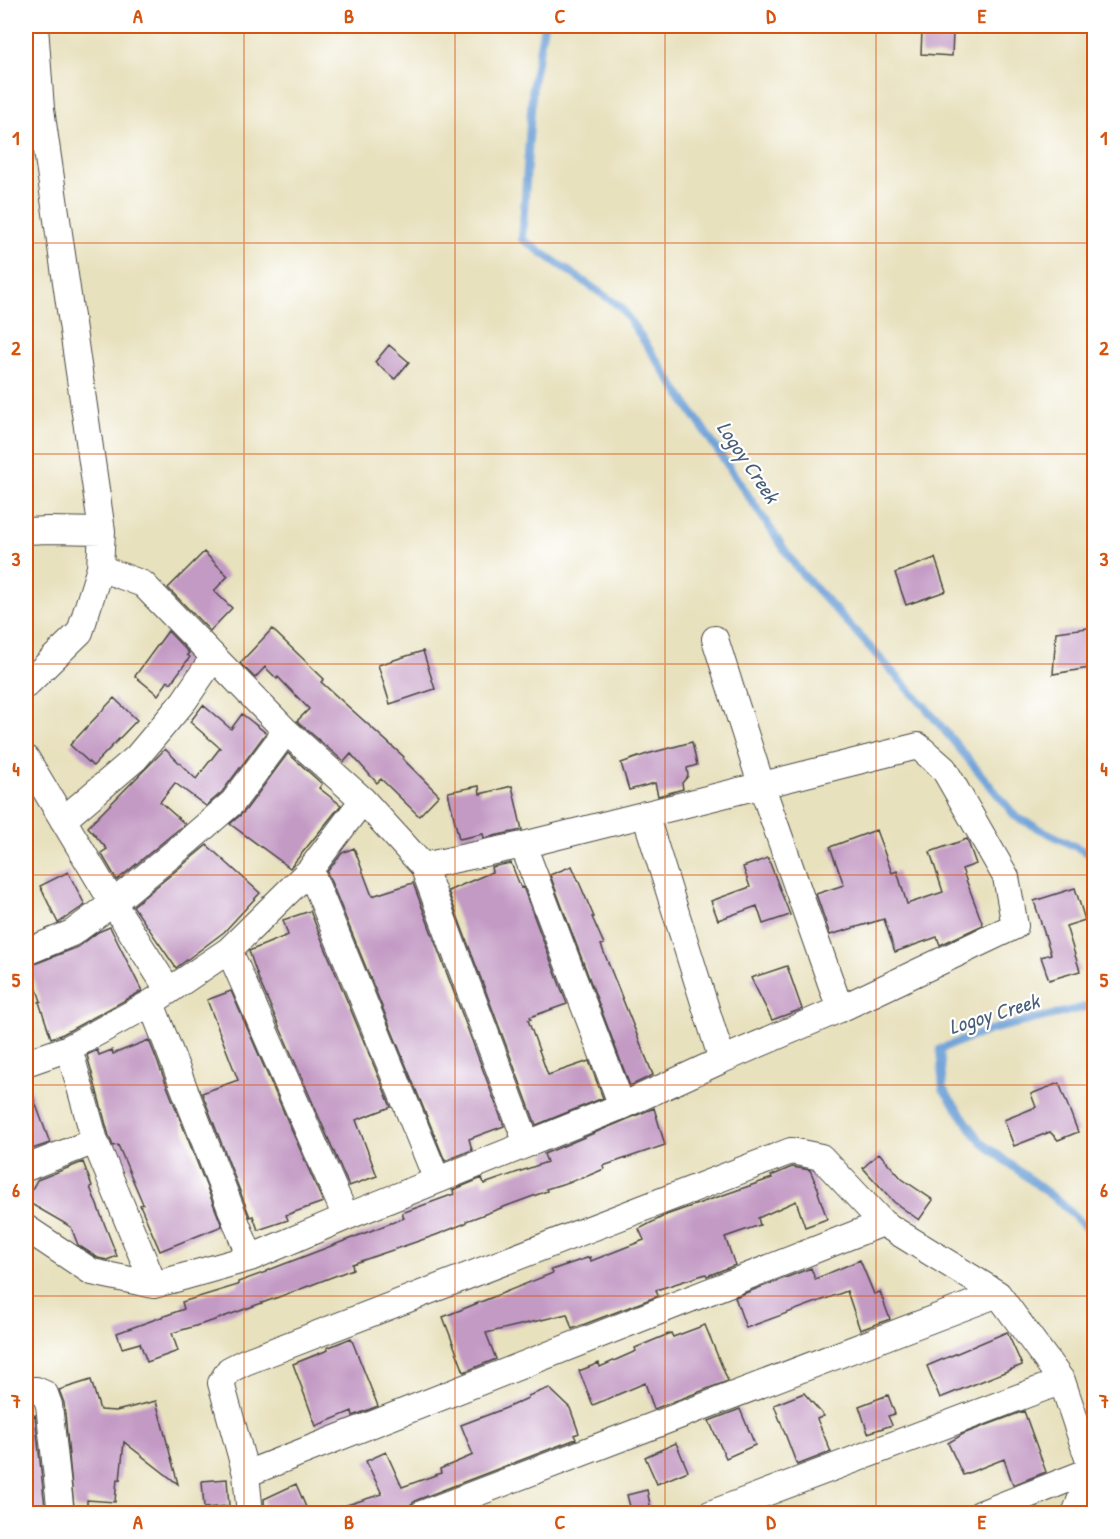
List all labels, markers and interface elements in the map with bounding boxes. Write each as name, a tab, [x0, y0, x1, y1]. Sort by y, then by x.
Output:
text: A	[133, 2, 143, 29]
text: B	[344, 2, 354, 29]
text: C	[555, 2, 566, 29]
text: D	[766, 2, 776, 29]
text: E	[978, 2, 987, 29]
text: 1	[12, 124, 20, 151]
text: 1	[1100, 124, 1108, 151]
text: 2	[11, 334, 21, 361]
text: 2	[1099, 334, 1109, 361]
water label: Logoy Creek	[710, 415, 788, 510]
text: 3	[12, 545, 21, 572]
text: 3	[1100, 545, 1109, 572]
text: 4	[12, 755, 20, 782]
text: 4	[1100, 755, 1108, 782]
text: 5	[12, 966, 21, 993]
text: 5	[1100, 966, 1109, 993]
water label: Logoy Creek	[945, 985, 1045, 1041]
text: 6	[12, 1176, 20, 1203]
text: 6	[1100, 1176, 1108, 1203]
text: 7	[10, 1387, 21, 1414]
text: 7	[1098, 1387, 1109, 1414]
text: A	[133, 1508, 143, 1535]
text: B	[344, 1508, 354, 1535]
text: C	[555, 1508, 566, 1535]
text: D	[766, 1508, 776, 1535]
text: E	[978, 1508, 987, 1535]

